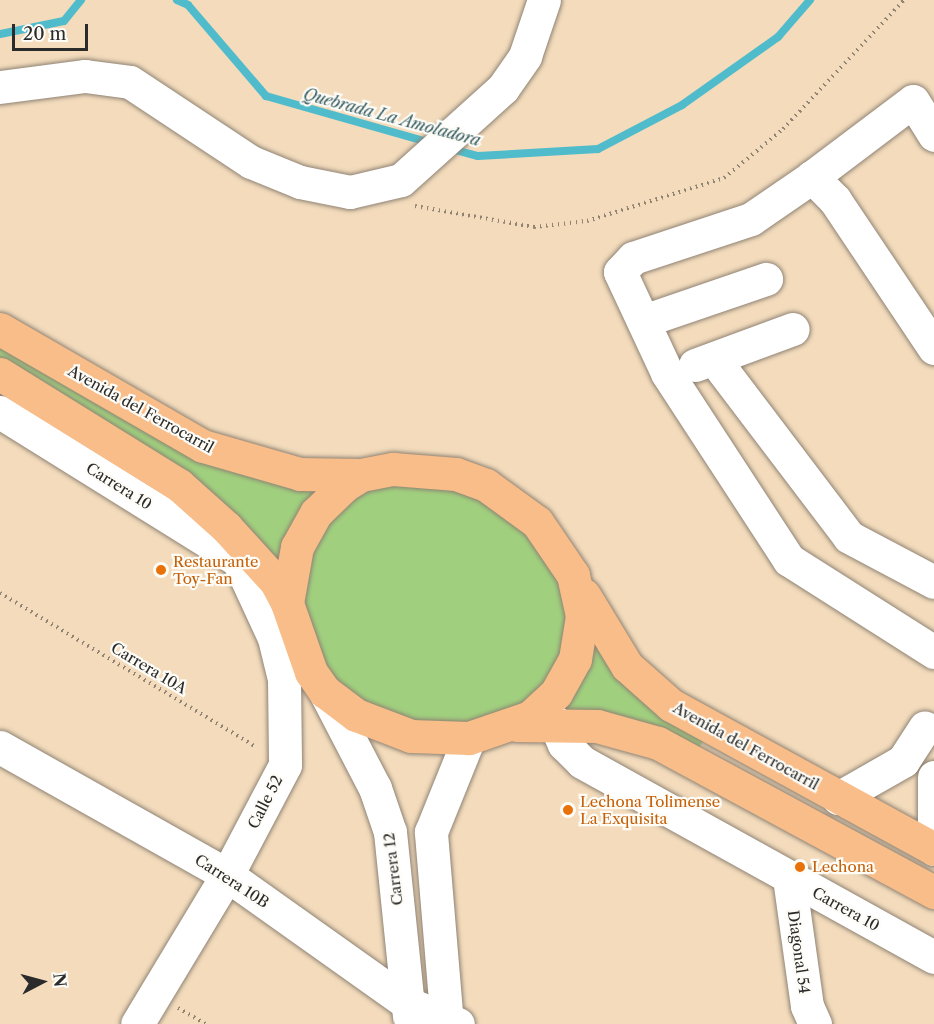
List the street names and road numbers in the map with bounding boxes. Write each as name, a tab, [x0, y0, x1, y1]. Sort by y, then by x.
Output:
street label: Avenida del Ferrocarril	[65, 361, 217, 457]
street label: Carrera 10	[83, 459, 155, 513]
street label: Carrera 10A	[108, 638, 190, 698]
street label: Avenida del Ferrocarril	[670, 698, 822, 794]
street label: Calle 52	[244, 772, 286, 832]
street label: Carrera 12	[380, 831, 406, 907]
street label: Carrera 10B	[192, 850, 272, 912]
street label: Carrera 10	[809, 883, 883, 935]
street label: Diagonal 54	[784, 909, 814, 995]

